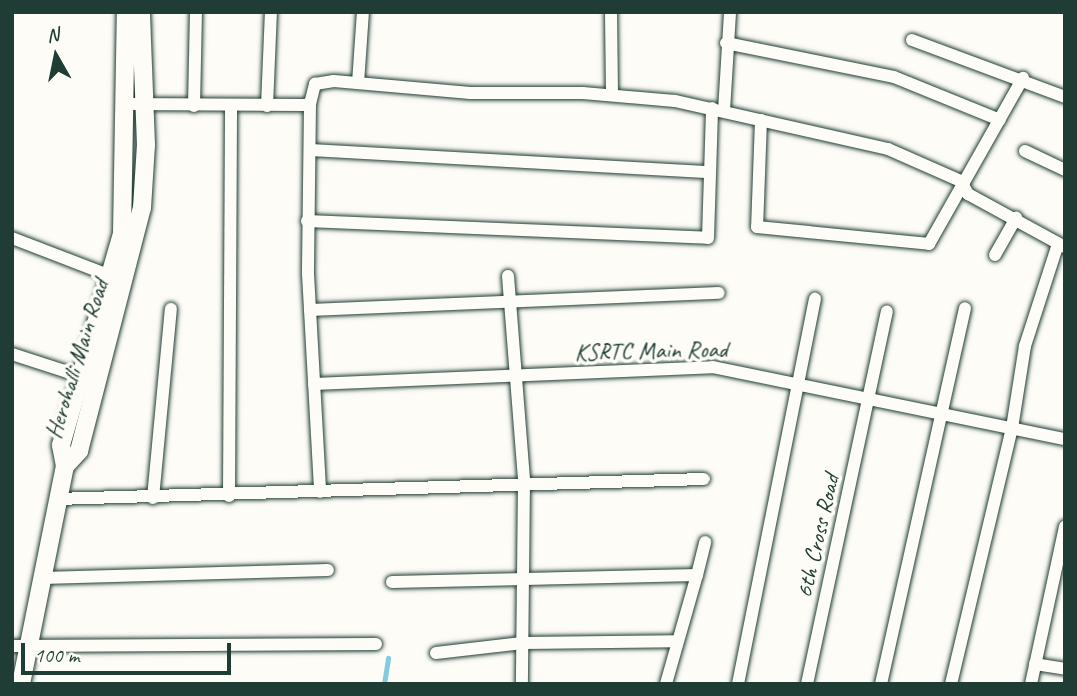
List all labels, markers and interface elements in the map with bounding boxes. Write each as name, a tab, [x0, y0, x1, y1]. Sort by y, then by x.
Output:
north arrow	[21, 21, 91, 91]
text: N	[45, 22, 60, 48]
street label: Herohalli Main Road	[39, 275, 115, 443]
street label: KSRTC Main Road	[575, 335, 727, 367]
street label: 6th Cross Road	[790, 471, 846, 601]
scale bar	[24, 630, 234, 674]
text: 100 m	[34, 642, 79, 668]

